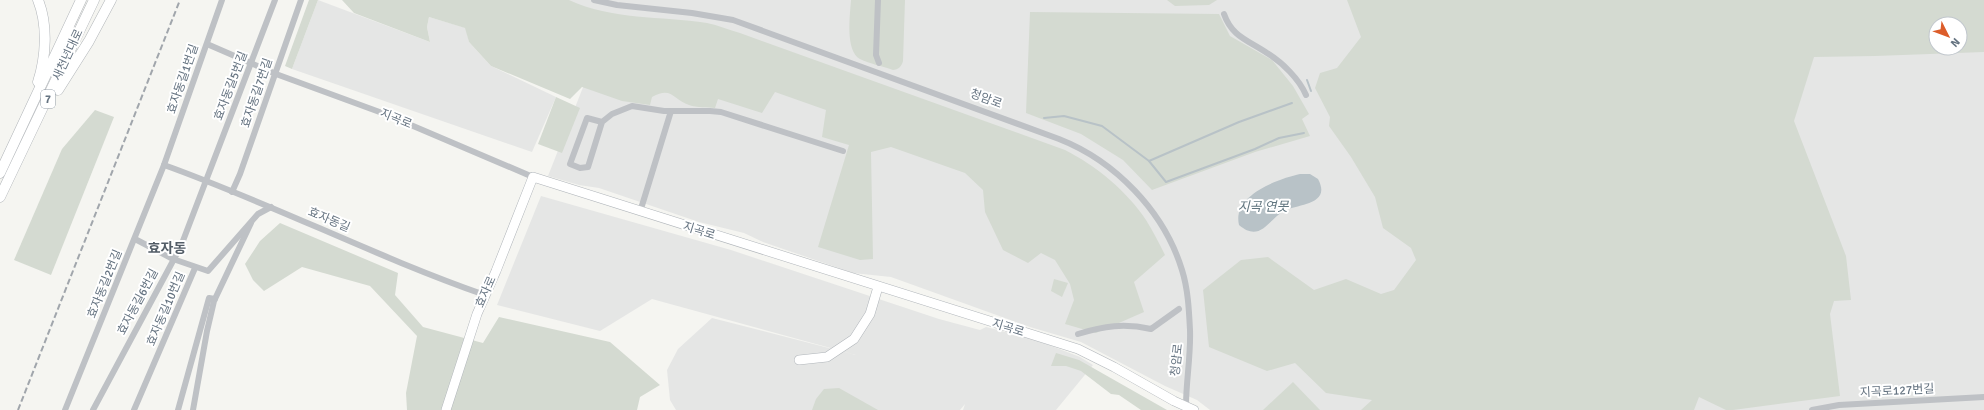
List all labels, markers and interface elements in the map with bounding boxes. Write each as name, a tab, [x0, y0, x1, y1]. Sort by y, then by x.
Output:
north arrow	[1928, 16, 1968, 56]
street label: 새천년대로	[50, 27, 86, 83]
text: N	[1948, 35, 1962, 50]
street label: 효자동길1번길	[164, 42, 202, 116]
street label: 효자동길5번길	[211, 49, 251, 123]
street label: 효자동길7번길	[238, 56, 276, 130]
street label: 청암로	[968, 86, 1004, 112]
road number: 7	[41, 90, 55, 108]
street label: 지곡로	[378, 106, 414, 132]
water label: 지곡 연못	[1238, 199, 1289, 215]
street label: 효자동길	[306, 204, 352, 236]
street label: 지곡로	[681, 219, 717, 243]
district label: 효자동	[148, 240, 186, 257]
street label: 효자동길2번길	[84, 247, 126, 321]
street label: 효자동길6번길	[114, 266, 162, 338]
street label: 효자동길10번길	[144, 270, 188, 348]
street label: 효자로	[472, 274, 500, 310]
street label: 지곡로	[990, 316, 1026, 340]
street label: 청암로	[1168, 343, 1186, 377]
street label: 지곡로127번길	[1859, 382, 1935, 400]

